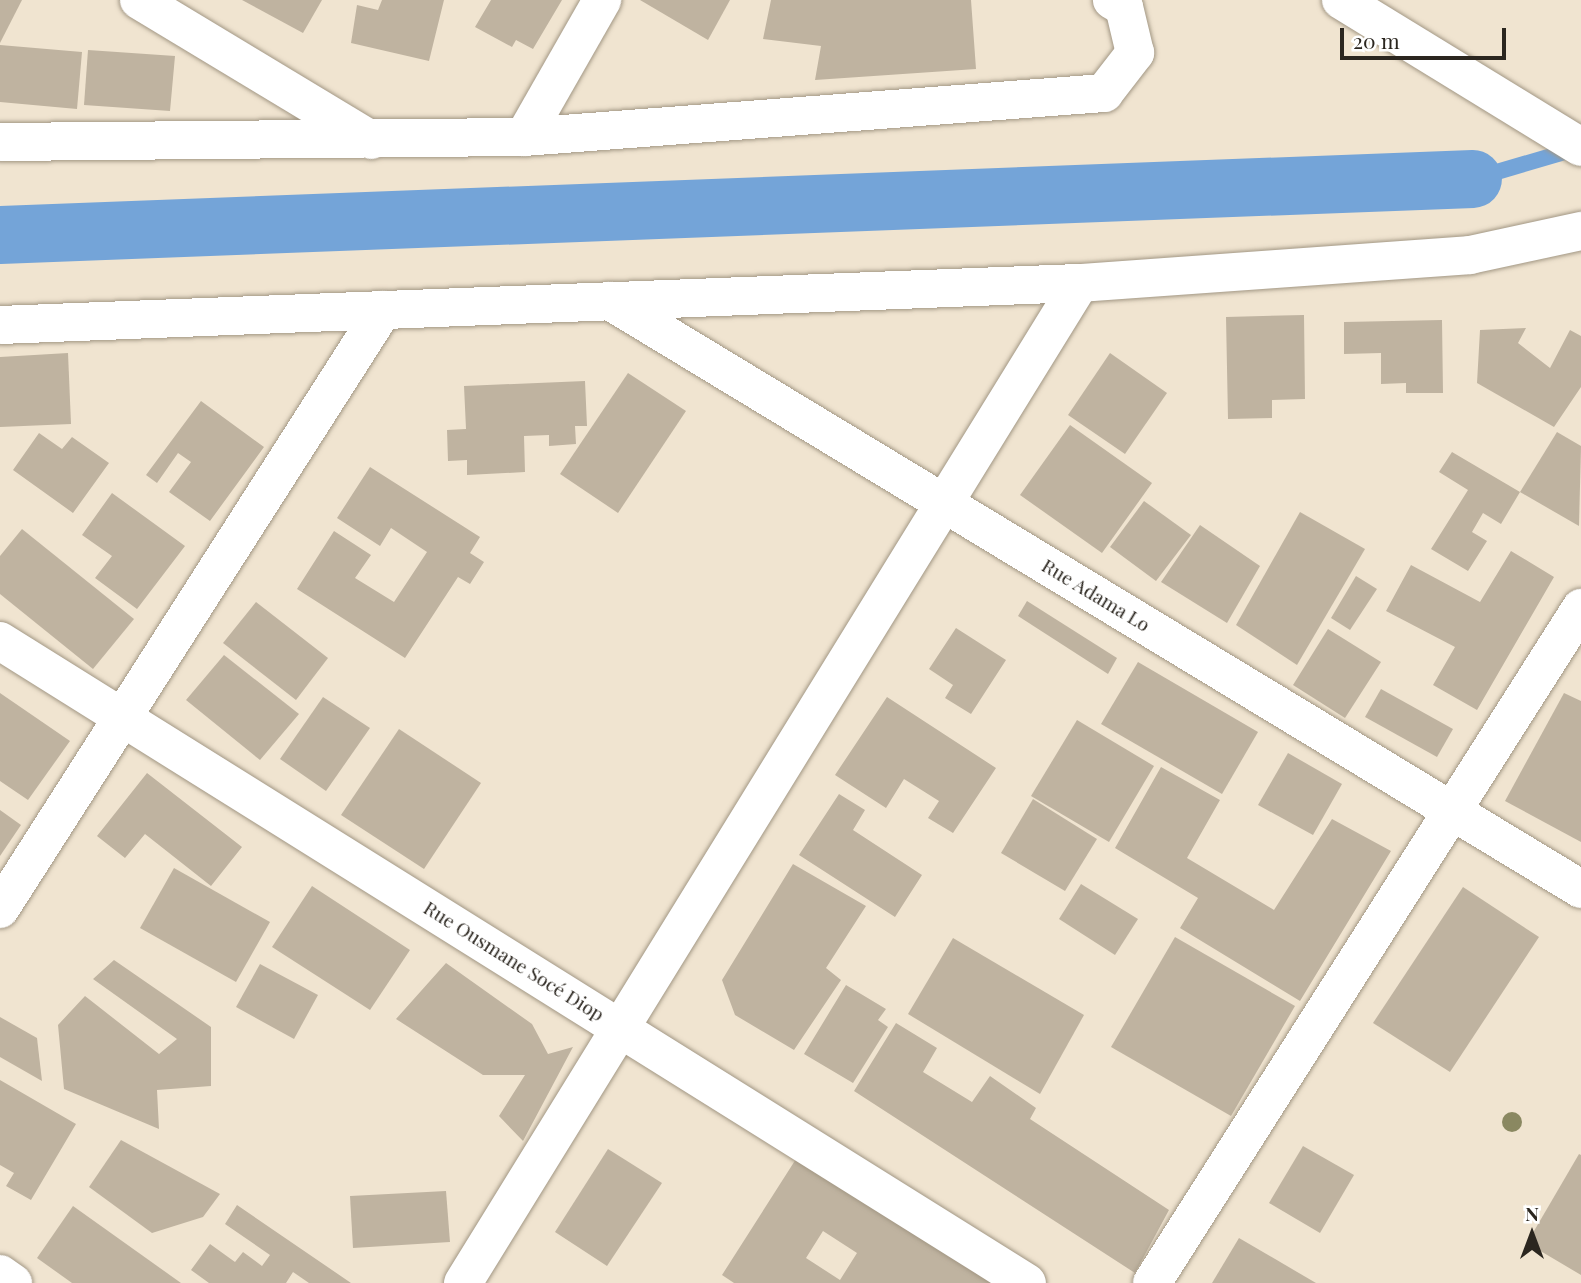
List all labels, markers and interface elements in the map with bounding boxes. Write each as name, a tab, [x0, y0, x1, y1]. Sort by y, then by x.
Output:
scale bar	[1343, 14, 1509, 58]
text: 20 m	[1353, 26, 1400, 54]
street label: Rue Adama Lo	[1037, 554, 1155, 636]
street label: Rue Ousmane Socé Diop	[420, 896, 608, 1026]
north arrow	[1497, 1199, 1567, 1269]
text: N	[1525, 1200, 1539, 1226]

